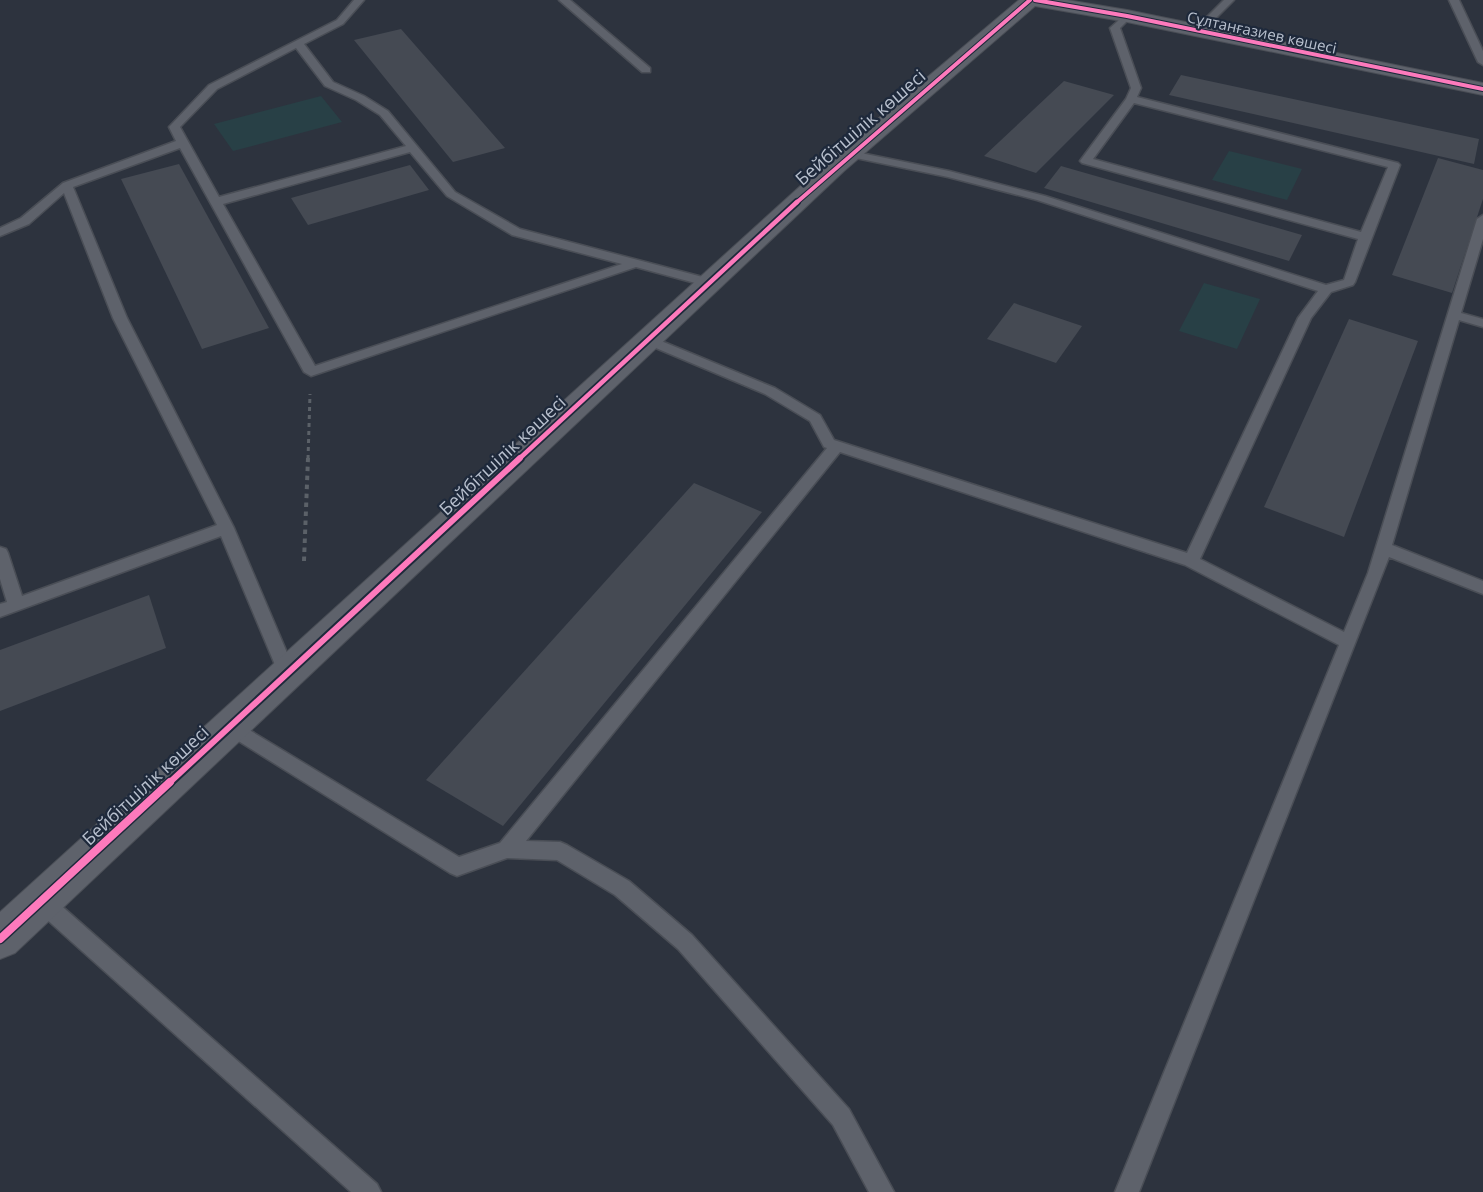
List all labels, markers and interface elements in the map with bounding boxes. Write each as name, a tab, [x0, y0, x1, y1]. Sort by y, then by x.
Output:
street label: Сұлтанғазиев көшесі	[1185, 6, 1339, 58]
street label: Бейбітшілік көшесі	[790, 64, 930, 190]
street label: Бейбітшілік көшесі	[433, 390, 571, 520]
street label: Бейбітшілік көшесі	[76, 720, 214, 850]

